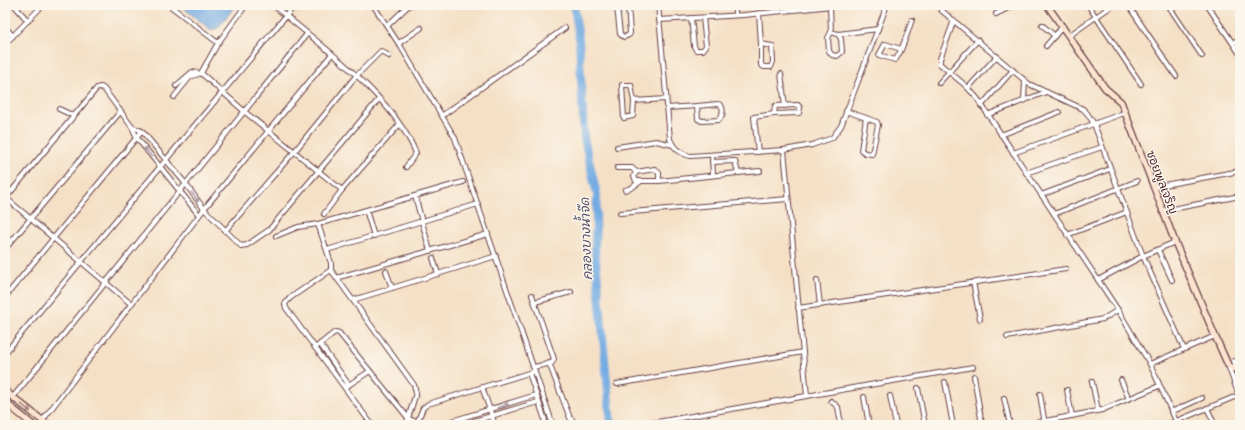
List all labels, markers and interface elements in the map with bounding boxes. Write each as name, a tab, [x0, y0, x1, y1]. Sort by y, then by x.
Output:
one-way arrow	[143, 146, 152, 157]
street label: ซอยพูลเจริญ	[1142, 147, 1183, 217]
one-way arrow	[191, 191, 199, 202]
water label: คลองบางน้ำจืด	[572, 196, 596, 281]
one-way arrow	[496, 402, 509, 409]
one-way arrow	[21, 404, 32, 412]

